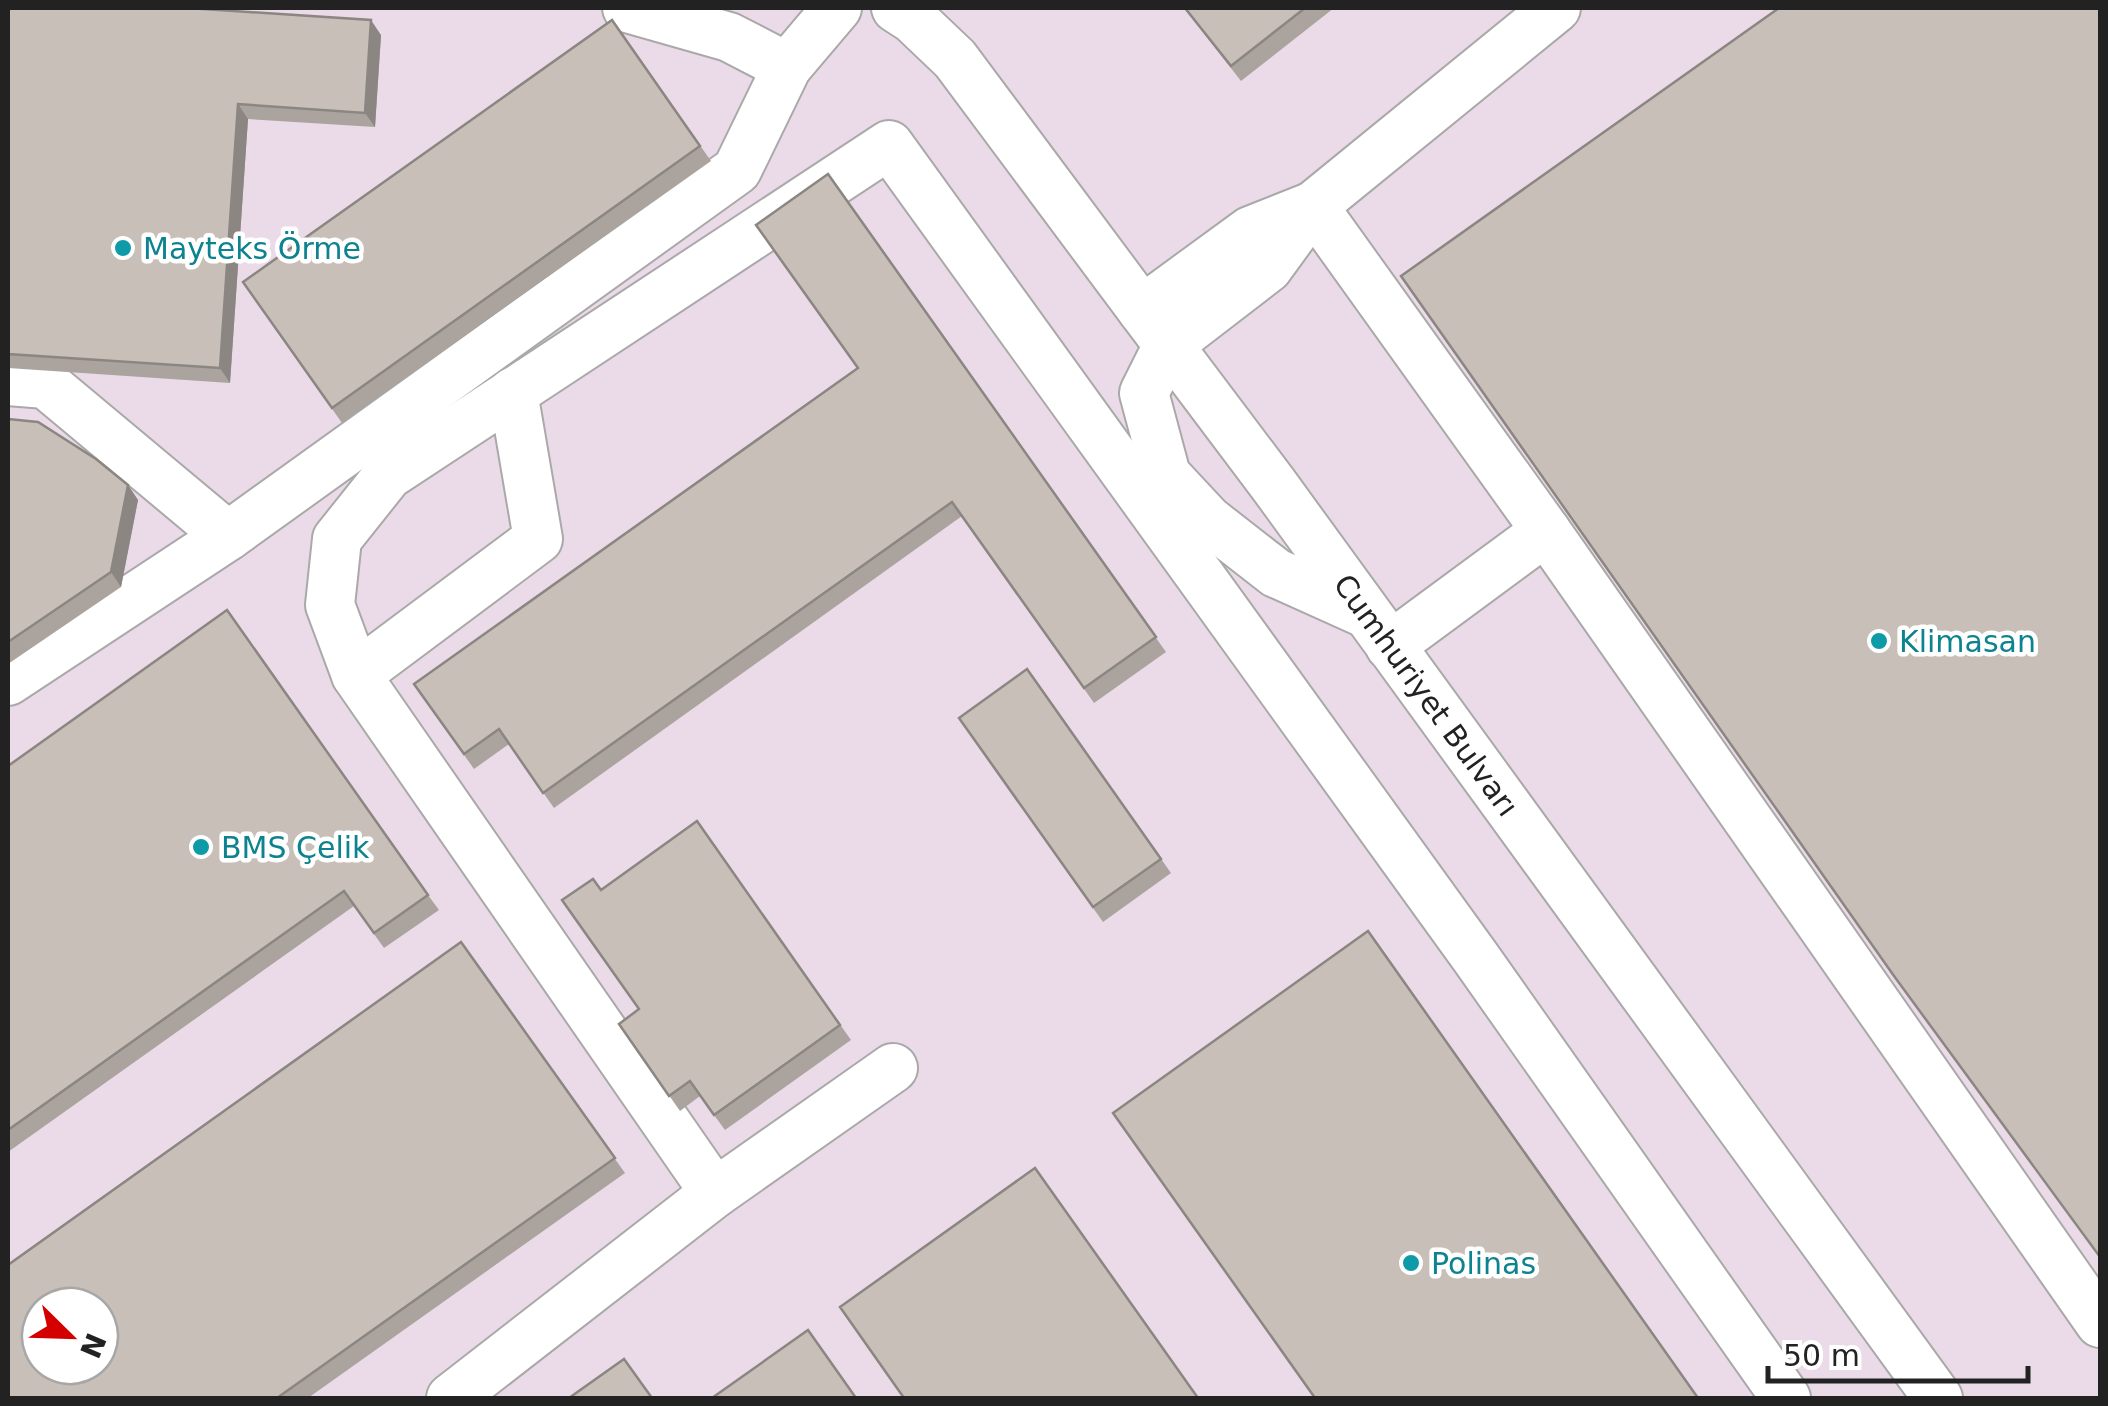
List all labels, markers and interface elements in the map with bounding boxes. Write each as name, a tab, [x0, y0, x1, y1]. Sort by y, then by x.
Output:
place label: Mayteks Örme	[143, 231, 361, 266]
marker: Mayteks Örme	[112, 237, 134, 259]
street label: Cumhuriyet Bulvarı	[1327, 567, 1526, 823]
place label: Klimasan	[1899, 624, 2036, 659]
marker: Klimasan	[1868, 630, 1890, 652]
place label: BMS Çelik	[221, 830, 370, 865]
marker: BMS Çelik	[190, 836, 212, 858]
place label: Polinas	[1431, 1246, 1536, 1281]
marker: Polinas	[1400, 1252, 1422, 1274]
north arrow	[20, 1286, 120, 1386]
scale bar	[1768, 1321, 2028, 1383]
text: N	[73, 1328, 112, 1363]
text: 50 m	[1783, 1338, 1860, 1373]

